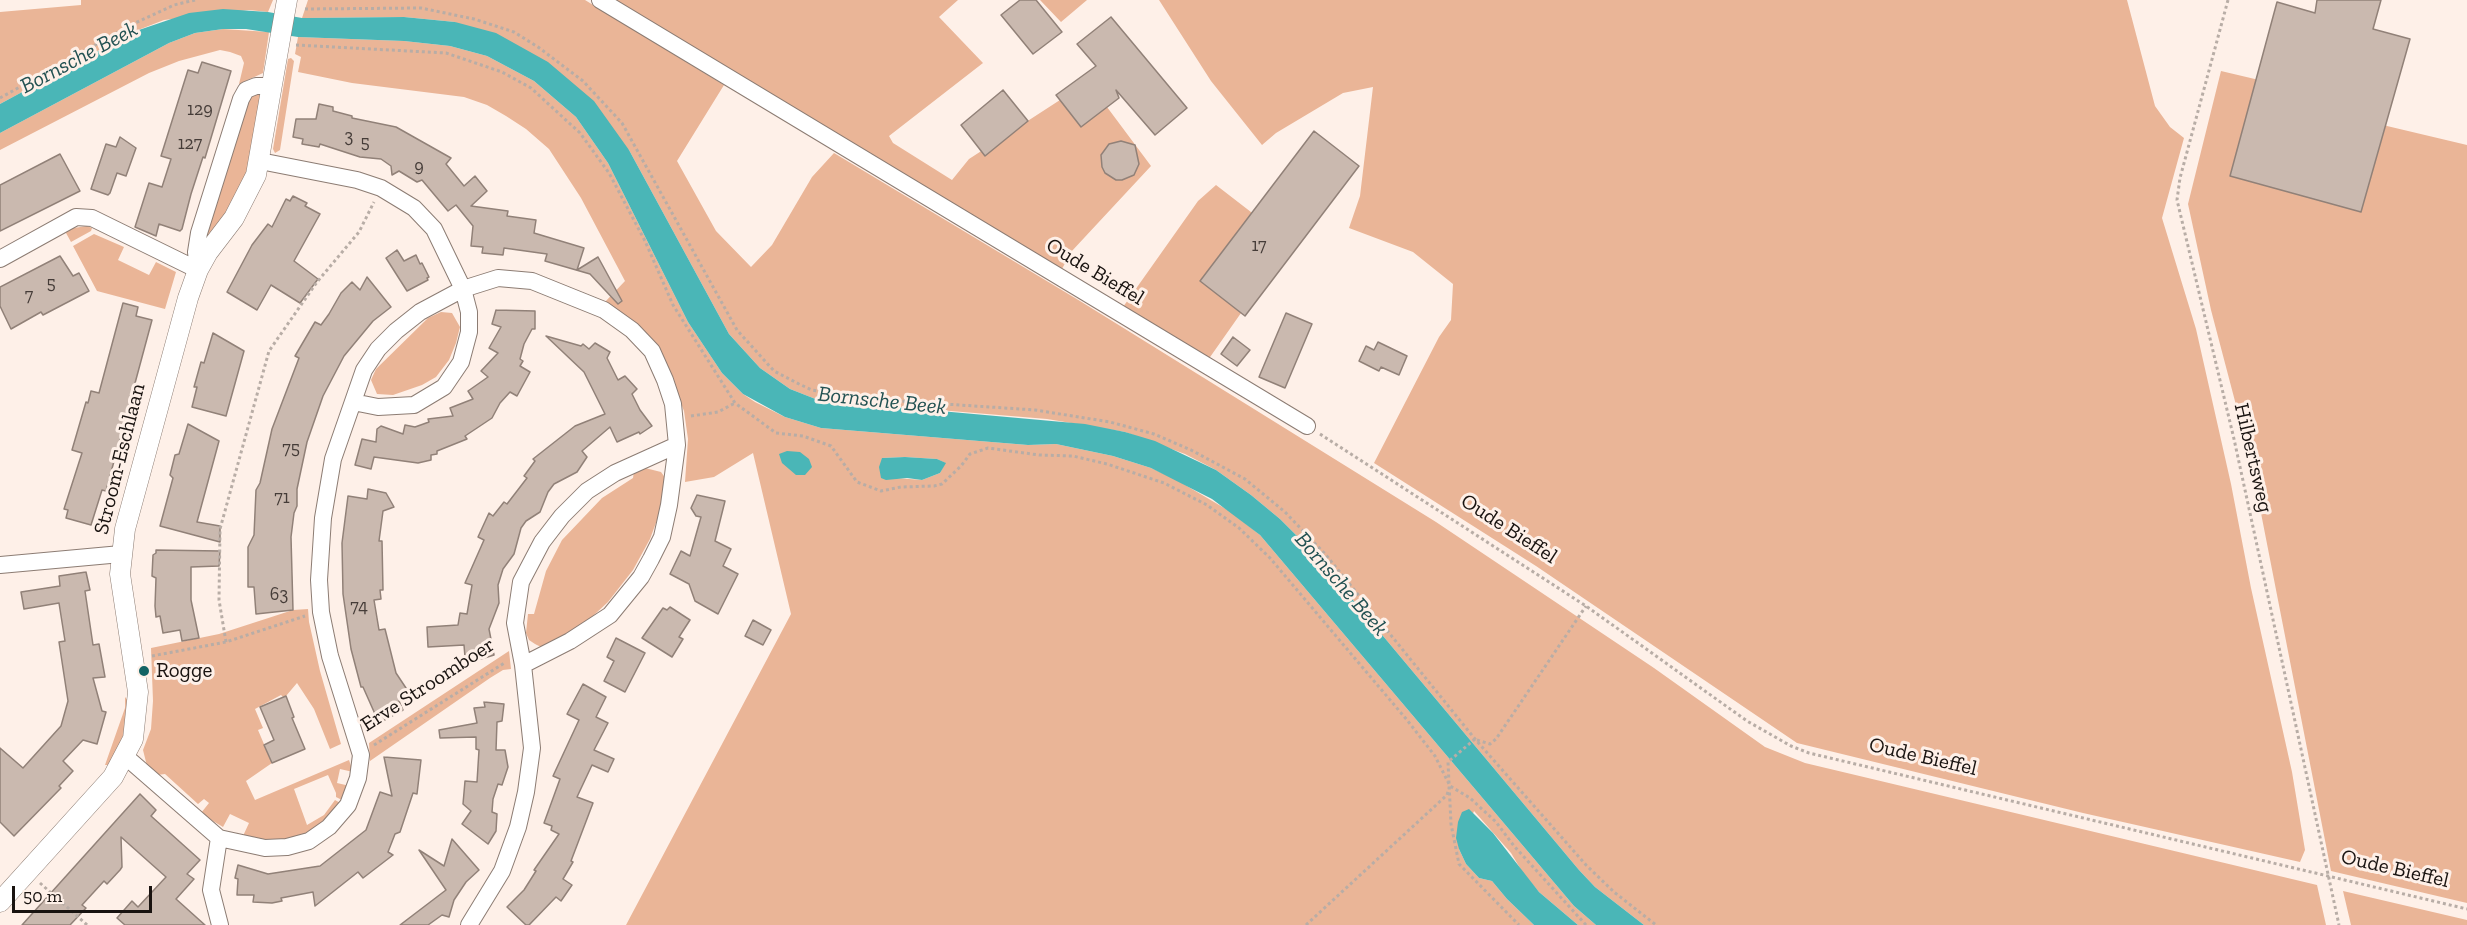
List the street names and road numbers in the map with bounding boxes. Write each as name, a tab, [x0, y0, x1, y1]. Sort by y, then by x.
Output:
street label: Oude Bieffel	[1041, 233, 1149, 311]
street label: Stroom-Eschlaan	[89, 381, 151, 537]
street label: Hilbertsweg	[2228, 401, 2278, 515]
street label: Oude Bieffel	[1456, 489, 1562, 569]
street label: Erve Stroomboer	[356, 632, 500, 738]
street label: Oude Bieffel	[1867, 732, 1979, 782]
street label: Oude Bieffel	[2339, 844, 2451, 894]

